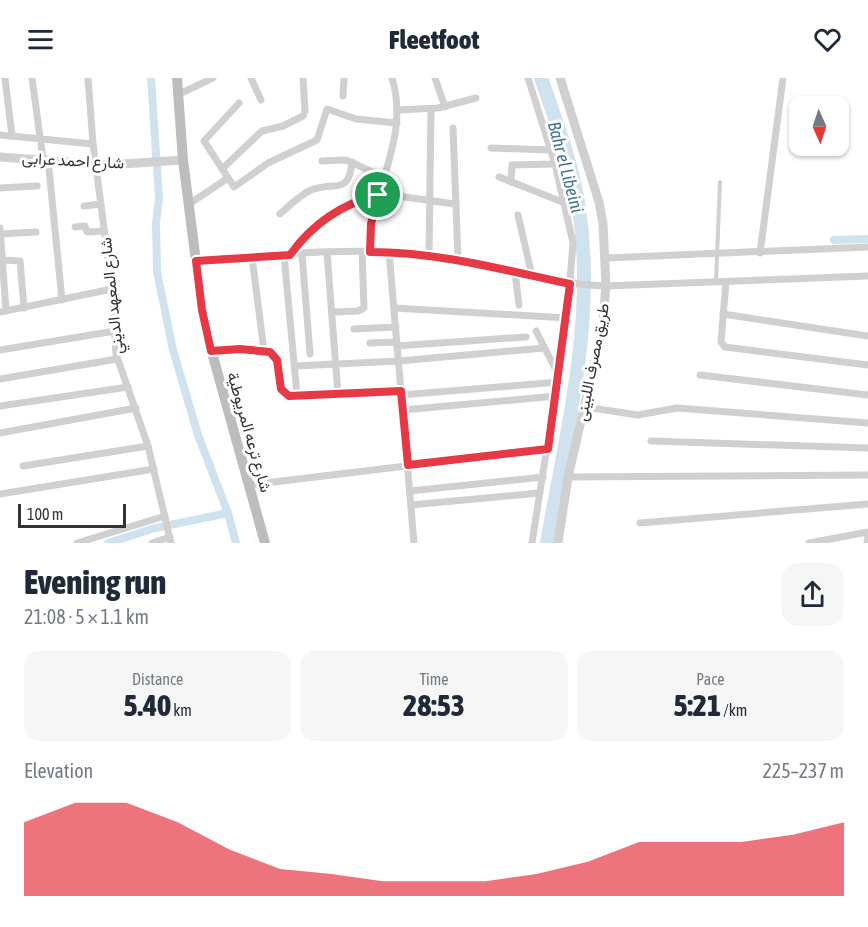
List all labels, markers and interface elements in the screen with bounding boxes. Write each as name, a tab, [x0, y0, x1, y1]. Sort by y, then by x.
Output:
icon: menu	[24, 23, 57, 56]
icon: heart	[811, 23, 844, 56]
text: Fleetfoot	[389, 24, 479, 55]
north arrow	[789, 96, 849, 156]
map controls	[789, 96, 849, 156]
water label: Bahr el Libeini	[544, 119, 588, 215]
street label: شارع احمد عرابى	[21, 148, 125, 175]
pin	[352, 169, 403, 220]
icon: arrive	[361, 178, 394, 211]
street label: شارع المعهد الديني	[96, 236, 131, 355]
street label: طريق مصرف اللبينى	[572, 301, 614, 423]
street label: شارع ترعه المريوطية	[221, 370, 276, 495]
scale bar	[18, 501, 126, 528]
text: 100 m	[27, 505, 63, 523]
text: Evening run	[24, 563, 166, 601]
button: share	[781, 563, 844, 626]
text: 21:08 · 5 × 1.1 km	[24, 605, 149, 628]
text: Distance	[132, 670, 183, 688]
text: Time	[419, 670, 449, 688]
text: Pace	[696, 670, 724, 688]
text: 5.40	[123, 688, 171, 722]
text: 28:53	[403, 688, 465, 722]
text: 5:21	[673, 688, 721, 722]
text: km	[171, 701, 192, 719]
text: /km	[721, 701, 747, 719]
text: Elevation	[24, 759, 93, 782]
text: 225–237 m	[762, 759, 844, 782]

